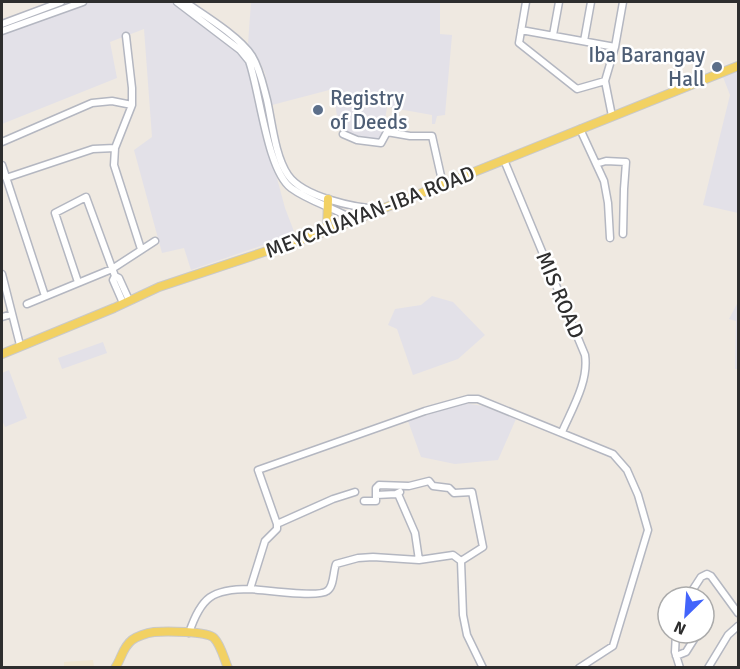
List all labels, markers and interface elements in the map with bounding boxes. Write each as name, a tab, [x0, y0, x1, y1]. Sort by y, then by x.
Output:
place label: Iba Barangay Hall	[588, 42, 705, 92]
marker: Iba Barangay Hall	[710, 60, 724, 74]
place label: Registry of Deeds	[330, 85, 407, 135]
marker: Registry of Deeds	[311, 103, 325, 117]
street label: MEYCAUAYAN-IBA ROAD	[262, 160, 478, 264]
street label: MIS ROAD	[530, 248, 590, 342]
north arrow	[656, 585, 716, 645]
text: N	[671, 616, 689, 639]

